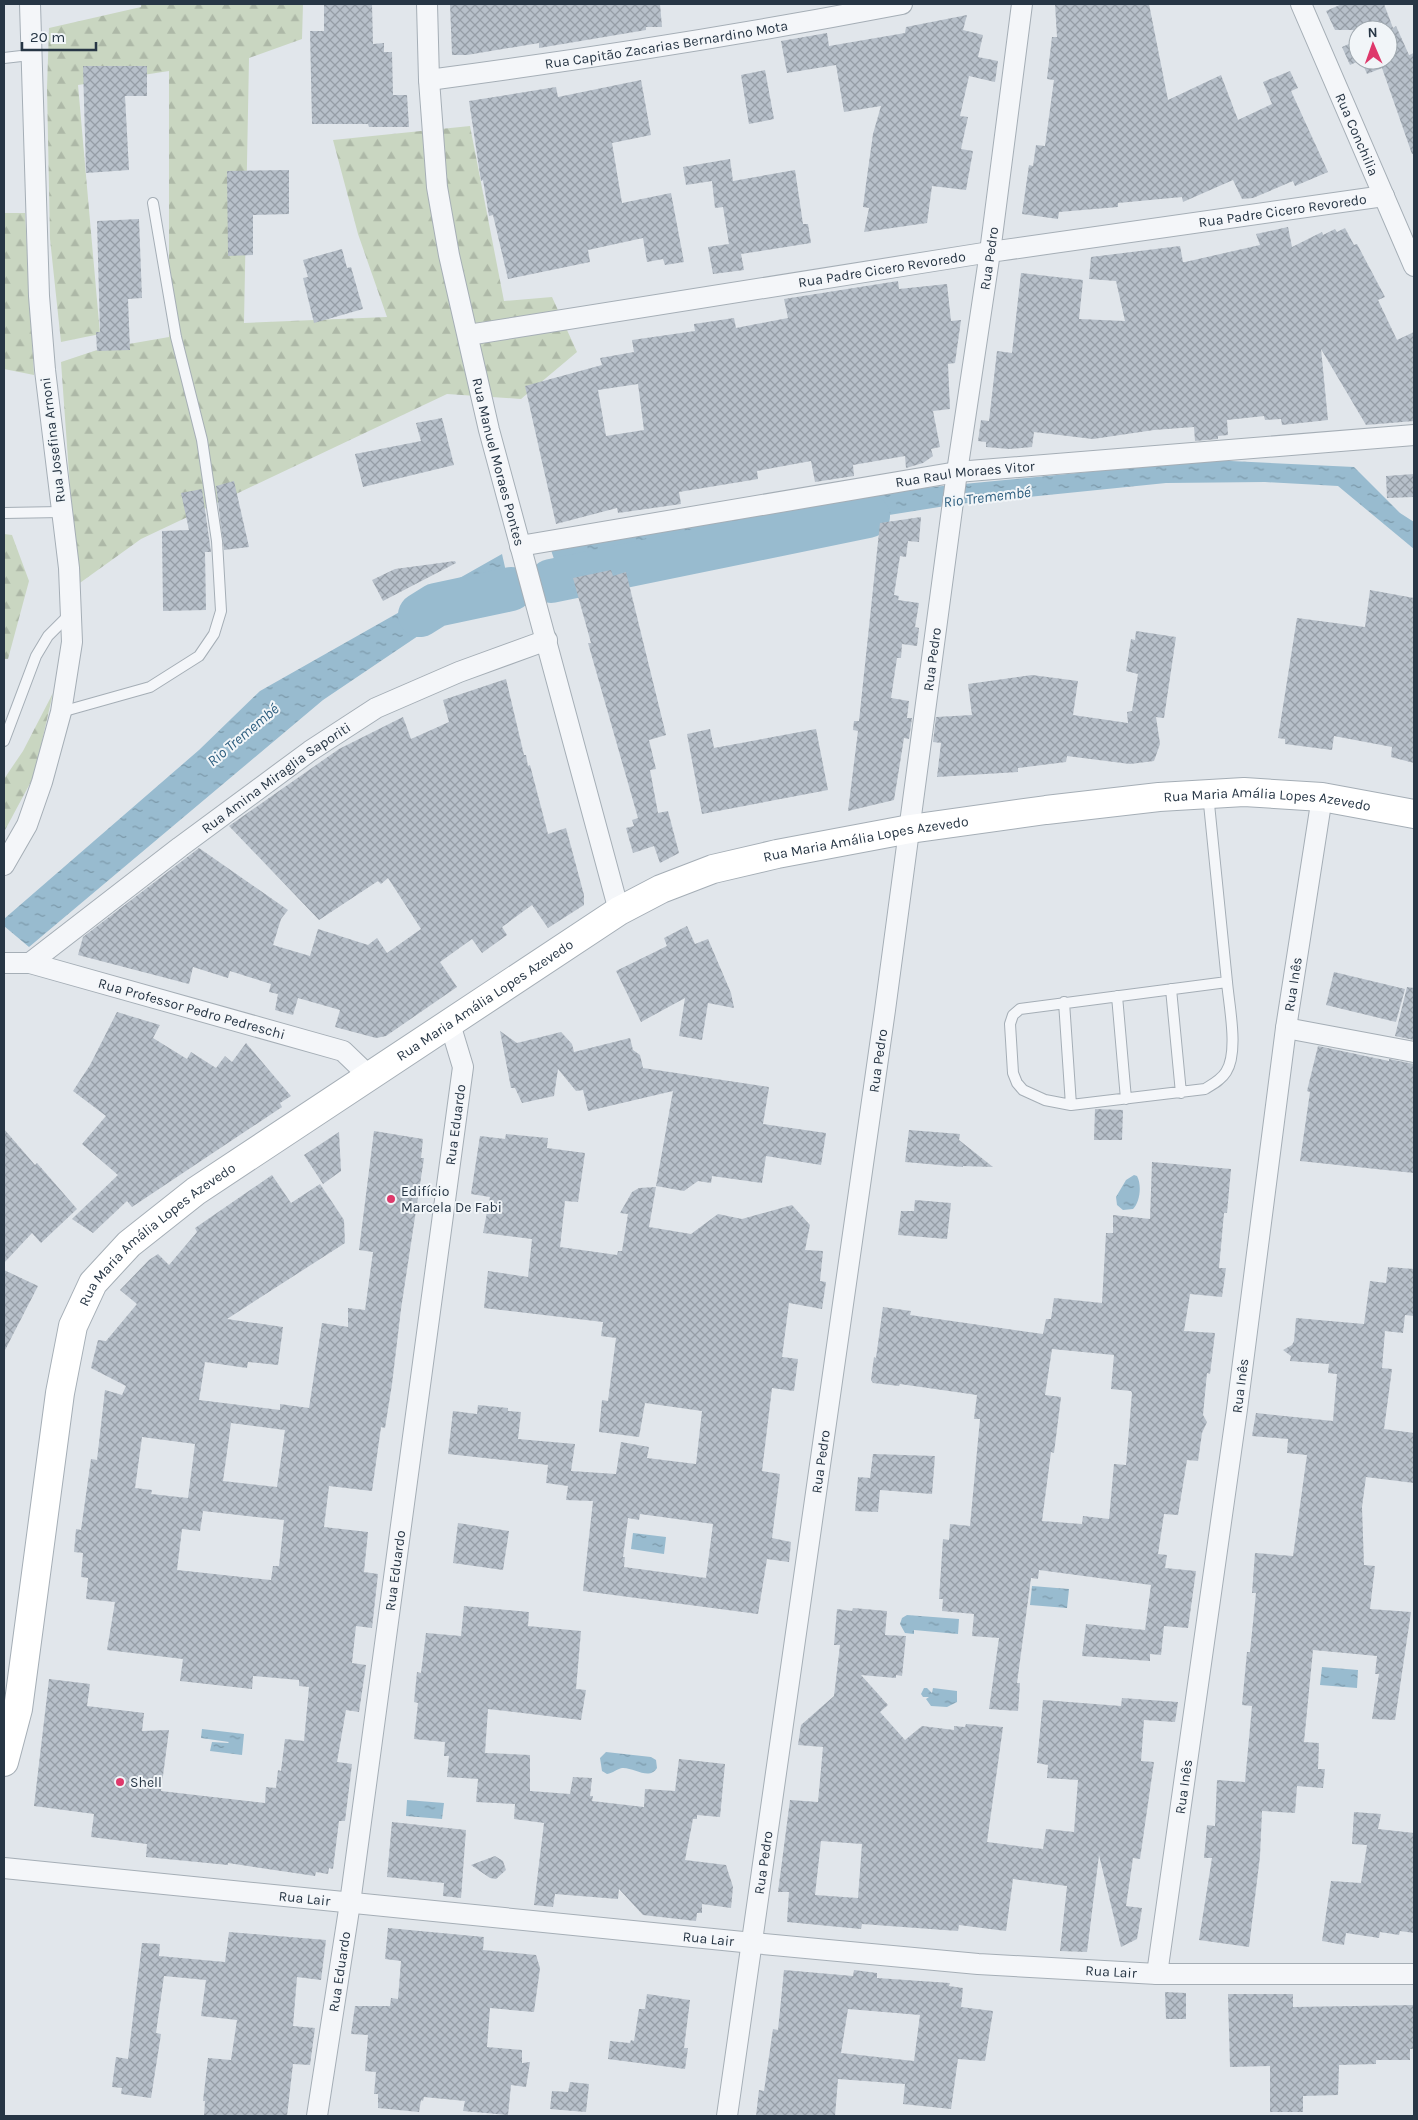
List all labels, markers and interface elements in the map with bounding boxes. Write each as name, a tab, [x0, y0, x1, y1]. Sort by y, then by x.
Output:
street label: Rua Capitão Zacarias Bernardino Mota	[544, 17, 789, 72]
scale bar	[22, 20, 96, 52]
north arrow	[1348, 20, 1398, 70]
text: N	[1367, 24, 1378, 41]
text: 20 m	[30, 28, 65, 46]
street label: Rua Conchilia	[1332, 90, 1383, 178]
street label: Rua Padre Cicero Revoredo	[1197, 190, 1368, 231]
street label: Rua Pedro	[976, 226, 1002, 291]
street label: Rua Padre Cicero Revoredo	[797, 248, 967, 291]
street label: Rua Josefina Arnoni	[37, 376, 69, 504]
street label: Rua Manuel Moraes Pontes	[469, 376, 528, 548]
street label: Rua Raul Moraes Vitor	[894, 457, 1036, 491]
water label: Rio Tremembé	[942, 483, 1032, 511]
street label: Rua Pedro	[919, 626, 945, 692]
water label: Rio Tremembé	[204, 700, 282, 770]
street label: Rua Amina Miraglia Saporiti	[198, 718, 354, 837]
street label: Rua Maria Amália Lopes Azevedo	[1163, 783, 1372, 814]
street label: Rua Maria Amália Lopes Azevedo	[761, 812, 970, 865]
street label: Rua Maria Amália Lopes Azevedo	[393, 935, 576, 1064]
street label: Rua Inês	[1280, 956, 1305, 1013]
street label: Rua Professor Pedro Pedreschi	[96, 974, 287, 1043]
street label: Rua Pedro	[865, 1028, 891, 1094]
street label: Rua Eduardo	[441, 1083, 469, 1166]
street label: Rua Maria Amália Lopes Azevedo	[75, 1159, 239, 1309]
place label: Edifício Marcela De Fabi	[401, 1183, 502, 1216]
marker: Edifício Marcela De Fabi	[385, 1193, 397, 1205]
street label: Rua Inês	[1228, 1357, 1252, 1414]
street label: Rua Pedro	[808, 1429, 833, 1495]
street label: Rua Eduardo	[381, 1529, 409, 1612]
street label: Rua Inês	[1171, 1758, 1196, 1815]
place label: Shell	[130, 1774, 162, 1791]
marker: Shell	[114, 1776, 126, 1788]
street label: Rua Pedro	[750, 1830, 776, 1895]
street label: Rua Lair	[278, 1887, 332, 1909]
street label: Rua Lair	[682, 1928, 736, 1950]
street label: Rua Eduardo	[325, 1930, 354, 2013]
street label: Rua Lair	[1085, 1962, 1138, 1981]

